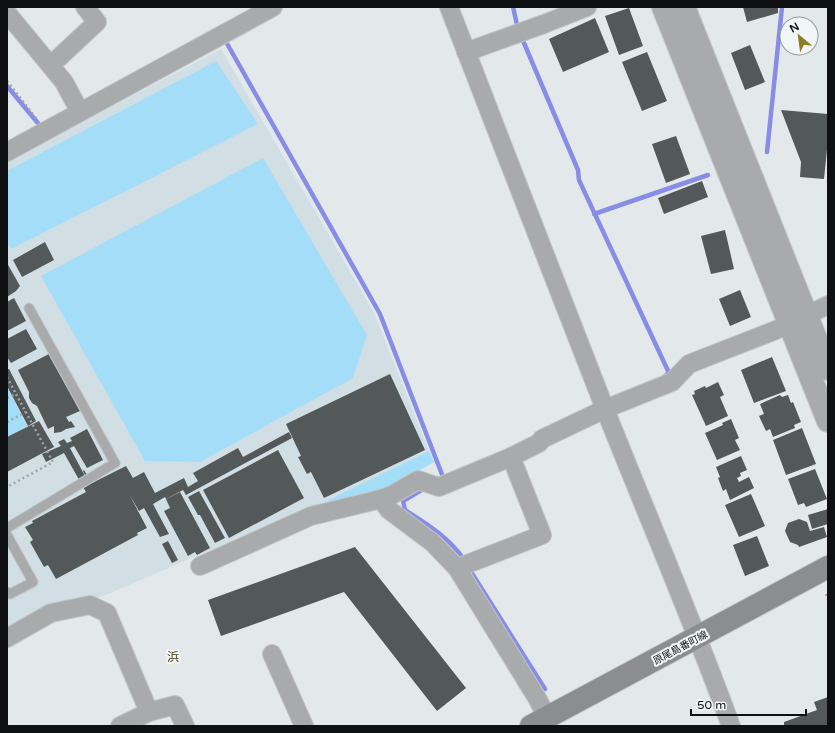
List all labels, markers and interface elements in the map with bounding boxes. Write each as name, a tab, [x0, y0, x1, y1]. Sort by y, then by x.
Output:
north arrow	[779, 16, 819, 56]
text: N	[787, 20, 801, 36]
street label: 原尾島番町線	[651, 629, 710, 667]
district label: 浜	[167, 650, 179, 664]
scale bar	[691, 691, 806, 717]
text: 50 m	[697, 698, 726, 712]

